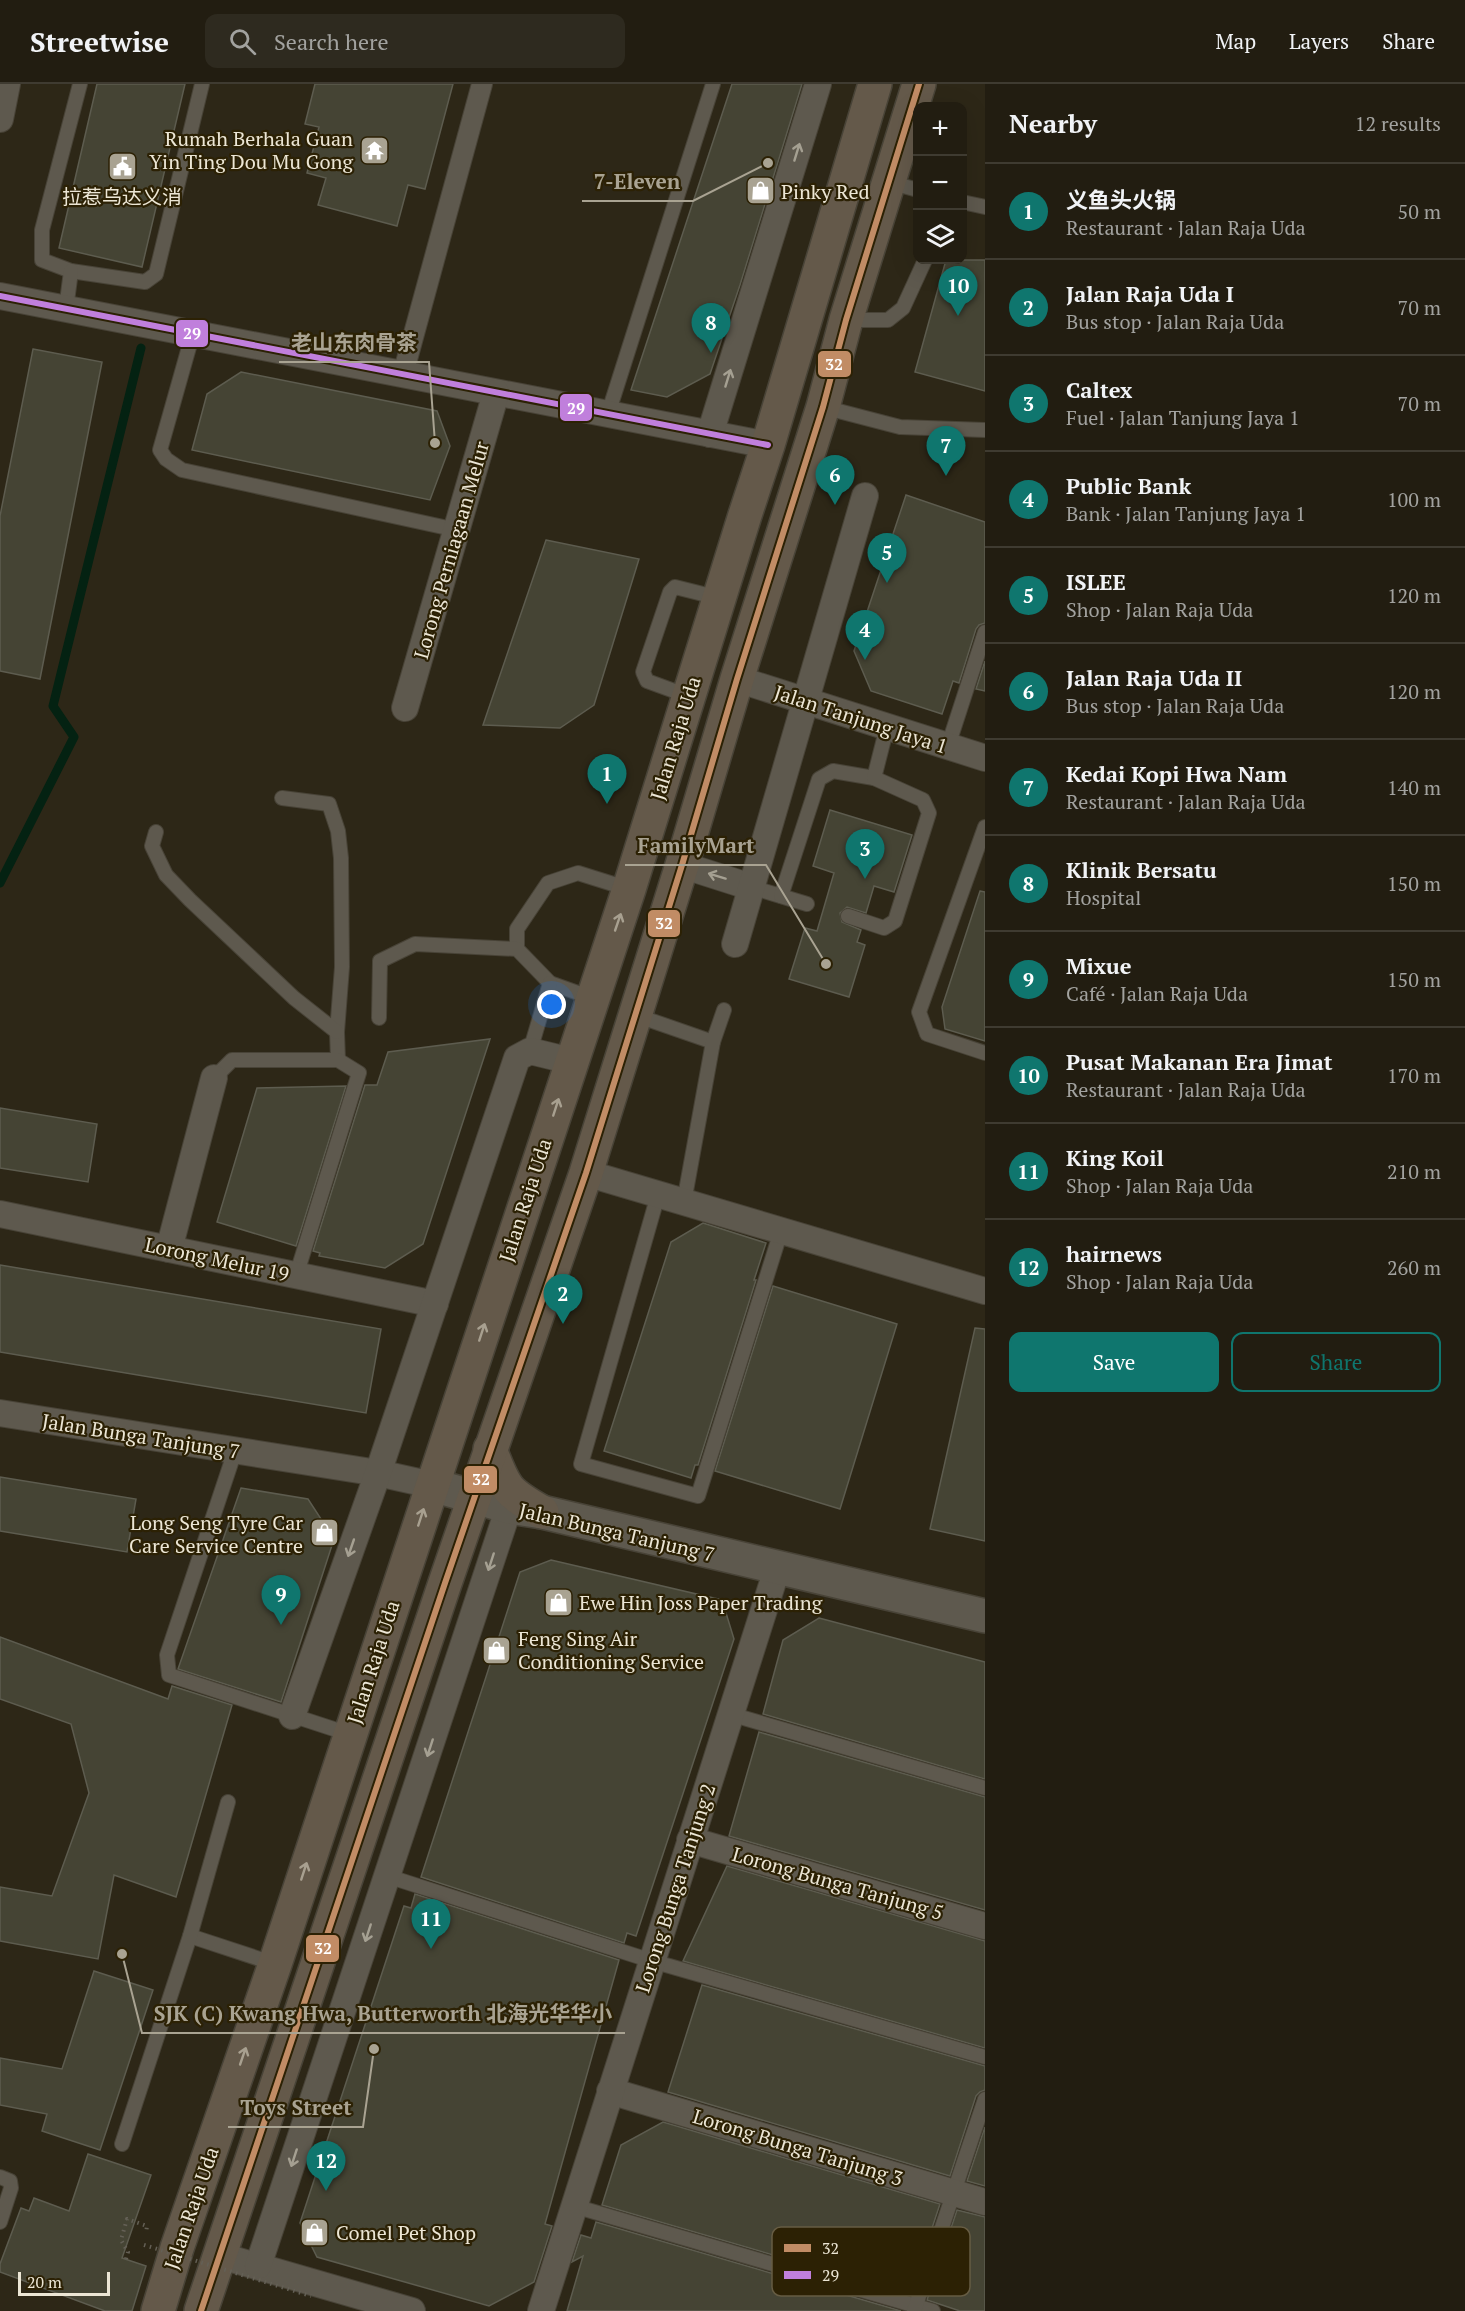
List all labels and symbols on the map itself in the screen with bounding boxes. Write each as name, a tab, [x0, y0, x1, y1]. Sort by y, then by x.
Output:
place label: Rumah Berhala Guan Yin Ting Dou Mu Gong	[149, 125, 353, 175]
temple icon: Rumah Berhala Guan Yin Ting Dou Mu Gong	[358, 134, 390, 166]
one-way arrow	[792, 143, 803, 162]
public building icon: 拉惹乌达义消	[106, 150, 138, 182]
callout: 7-Eleven	[582, 162, 693, 201]
text: 7-Eleven	[594, 167, 681, 195]
shop icon: Pinky Red	[744, 175, 776, 207]
place label: Pinky Red	[781, 178, 870, 205]
place label: 拉惹乌达义消	[62, 183, 182, 210]
pin: 10	[938, 266, 978, 316]
pin: 8	[692, 304, 730, 353]
line badge: 29	[175, 319, 209, 348]
text: 29	[183, 322, 201, 344]
callout: 老山东肉骨茶	[279, 323, 429, 362]
text: 老山东肉骨茶	[291, 328, 417, 356]
line badge: 32	[817, 350, 852, 378]
text: 32	[825, 353, 843, 375]
one-way arrow	[723, 369, 734, 388]
line badge: 29	[559, 393, 593, 422]
text: 29	[567, 397, 585, 419]
pin: 7	[926, 426, 966, 476]
street label: Lorong Perniagaan Melur	[407, 438, 495, 662]
pin: 6	[816, 456, 854, 505]
pin: 5	[868, 534, 906, 583]
pin: 4	[846, 610, 884, 660]
street label: Jalan Raja Uda	[643, 673, 707, 803]
street label: Jalan Tanjung Jaya 1	[771, 678, 951, 760]
pin: 1	[588, 754, 626, 804]
callout: FamilyMart	[625, 826, 766, 865]
pin: 3	[846, 830, 884, 879]
text: FamilyMart	[638, 831, 755, 859]
one-way arrow	[708, 870, 727, 881]
line badge: 32	[647, 909, 681, 938]
text: 32	[655, 912, 673, 934]
one-way arrow	[613, 913, 624, 932]
your location	[537, 990, 566, 1019]
one-way arrow	[551, 1098, 562, 1117]
street label: Jalan Raja Uda	[492, 1135, 558, 1265]
street label: Lorong Melur 19	[142, 1231, 292, 1287]
pin: 2	[544, 1274, 582, 1324]
one-way arrow	[477, 1323, 488, 1342]
street label: Jalan Bunga Tanjung 7	[40, 1407, 242, 1465]
line badge: 32	[463, 1465, 498, 1494]
text: 32	[472, 1468, 490, 1490]
street label: Jalan Bunga Tanjung 7	[517, 1496, 717, 1568]
one-way arrow	[417, 1508, 428, 1527]
place label: Long Seng Tyre Car Care Service Centre	[129, 1509, 303, 1559]
shop icon: Long Seng Tyre Car Care Service Centre	[308, 1517, 340, 1549]
one-way arrow	[345, 1538, 356, 1557]
one-way arrow	[485, 1552, 496, 1571]
pin: 9	[262, 1576, 300, 1625]
shop icon: Ewe Hin Joss Paper Trading	[542, 1586, 574, 1618]
place label: Ewe Hin Joss Paper Trading	[579, 1589, 823, 1616]
street label: Jalan Raja Uda	[340, 1597, 406, 1727]
place label: Feng Sing Air Conditioning Service	[518, 1625, 704, 1675]
shop icon: Feng Sing Air Conditioning Service	[481, 1634, 513, 1666]
one-way arrow	[423, 1738, 434, 1757]
street label: Lorong Bunga Tanjung 2	[628, 1780, 722, 1996]
street label: Lorong Bunga Tanjung 5	[729, 1840, 947, 1926]
one-way arrow	[300, 1862, 311, 1881]
pin: 11	[412, 1900, 450, 1949]
one-way arrow	[362, 1923, 373, 1942]
line badge: 32	[305, 1934, 340, 1963]
text: 32	[314, 1937, 332, 1959]
callout: SJK (C) Kwang Hwa, Butterworth 北海光华华小	[142, 1994, 625, 2033]
text: SJK (C) Kwang Hwa, Butterworth 北海光华华小	[154, 1999, 612, 2027]
one-way arrow	[238, 2047, 249, 2066]
callout: Toys Street	[228, 2088, 363, 2127]
text: Toys Street	[240, 2093, 352, 2121]
street label: Lorong Bunga Tanjung 3	[690, 2102, 906, 2192]
pin: 12	[306, 2142, 346, 2191]
street label: Jalan Raja Uda	[157, 2143, 225, 2273]
one-way arrow	[287, 2148, 298, 2167]
shop icon: Comel Pet Shop	[299, 2216, 331, 2248]
place label: Comel Pet Shop	[336, 2219, 476, 2246]
legend	[772, 2227, 970, 2296]
text: 32	[822, 2237, 839, 2259]
text: 29	[822, 2264, 839, 2286]
scale bar	[18, 2269, 110, 2296]

